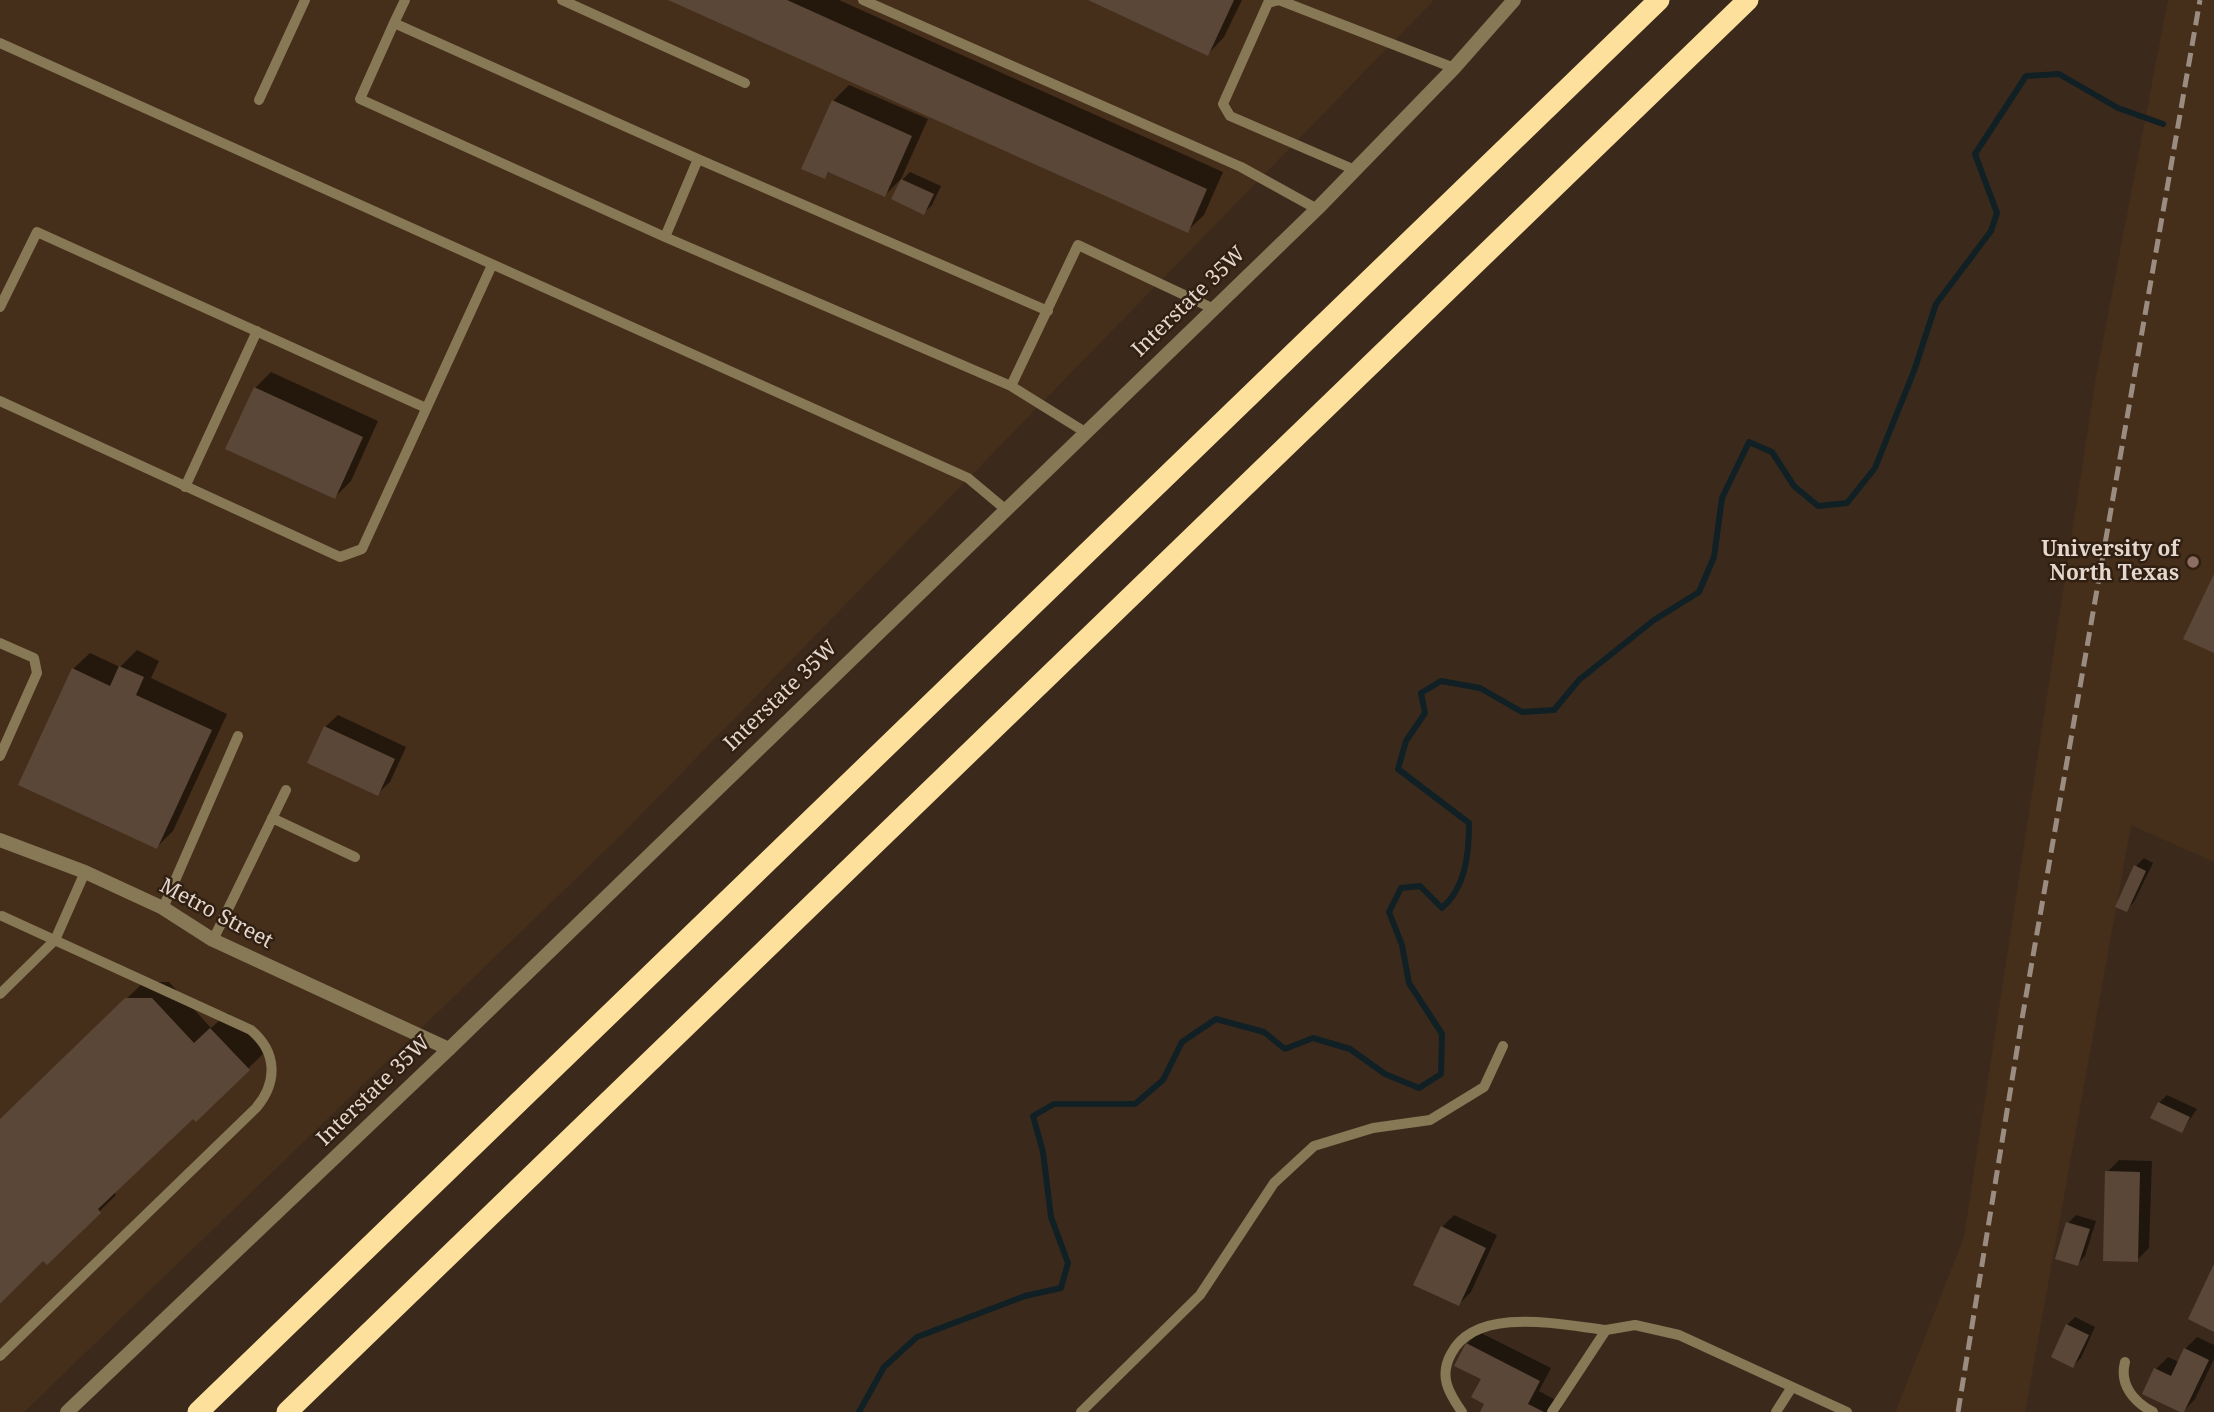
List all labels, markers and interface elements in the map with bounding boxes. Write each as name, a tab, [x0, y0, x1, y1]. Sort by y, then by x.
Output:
street label: Interstate 35W	[1127, 242, 1251, 362]
place label: University of North Texas	[2041, 537, 2179, 587]
marker: University of North Texas	[2185, 554, 2201, 570]
street label: Interstate 35W	[719, 636, 843, 756]
street label: Metro Street	[155, 874, 277, 954]
street label: Interstate 35W	[312, 1031, 436, 1151]

